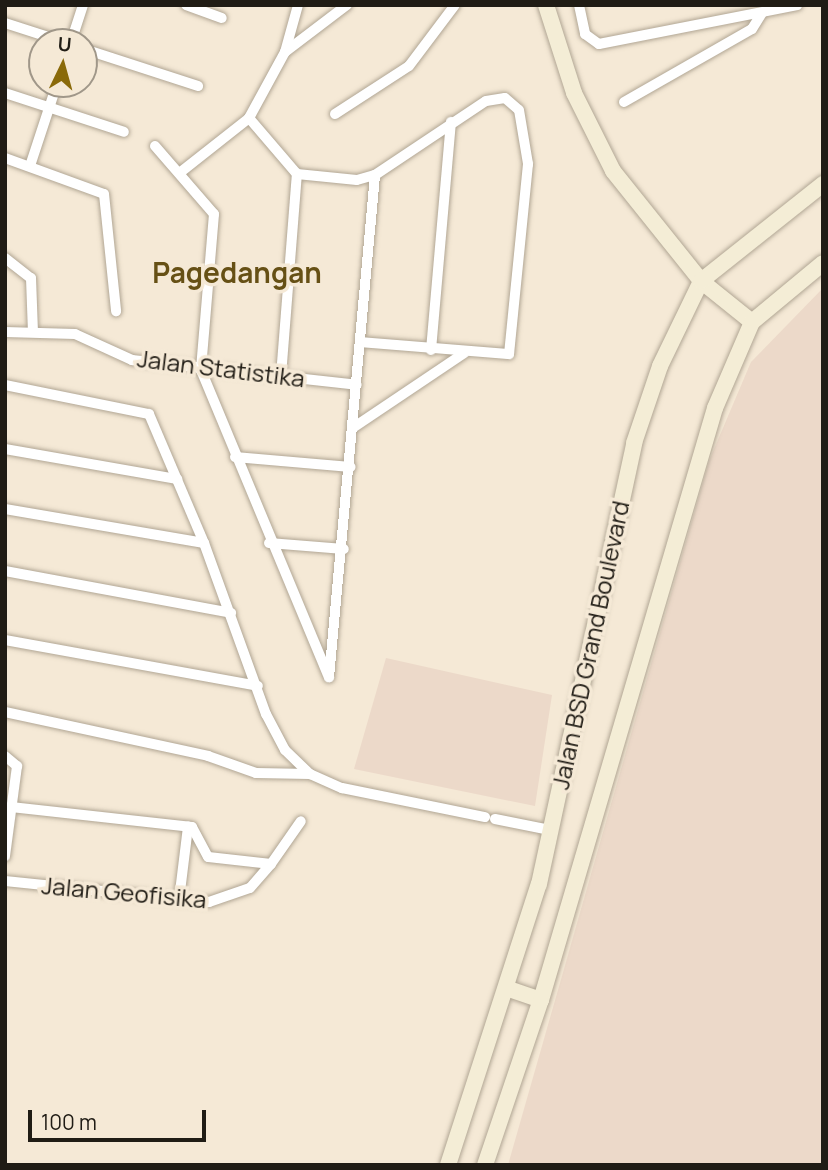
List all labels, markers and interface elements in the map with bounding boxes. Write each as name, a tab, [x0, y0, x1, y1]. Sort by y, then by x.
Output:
north arrow	[28, 28, 98, 98]
text: U	[57, 31, 73, 58]
district label: Pagedangan	[152, 255, 322, 289]
street label: Jalan Statistika	[136, 343, 306, 393]
street label: Jalan BSD Grand Boulevard	[545, 498, 635, 792]
street label: Jalan Geofisika	[40, 870, 208, 914]
scale bar	[32, 1096, 210, 1140]
text: 100 m	[41, 1108, 97, 1136]

